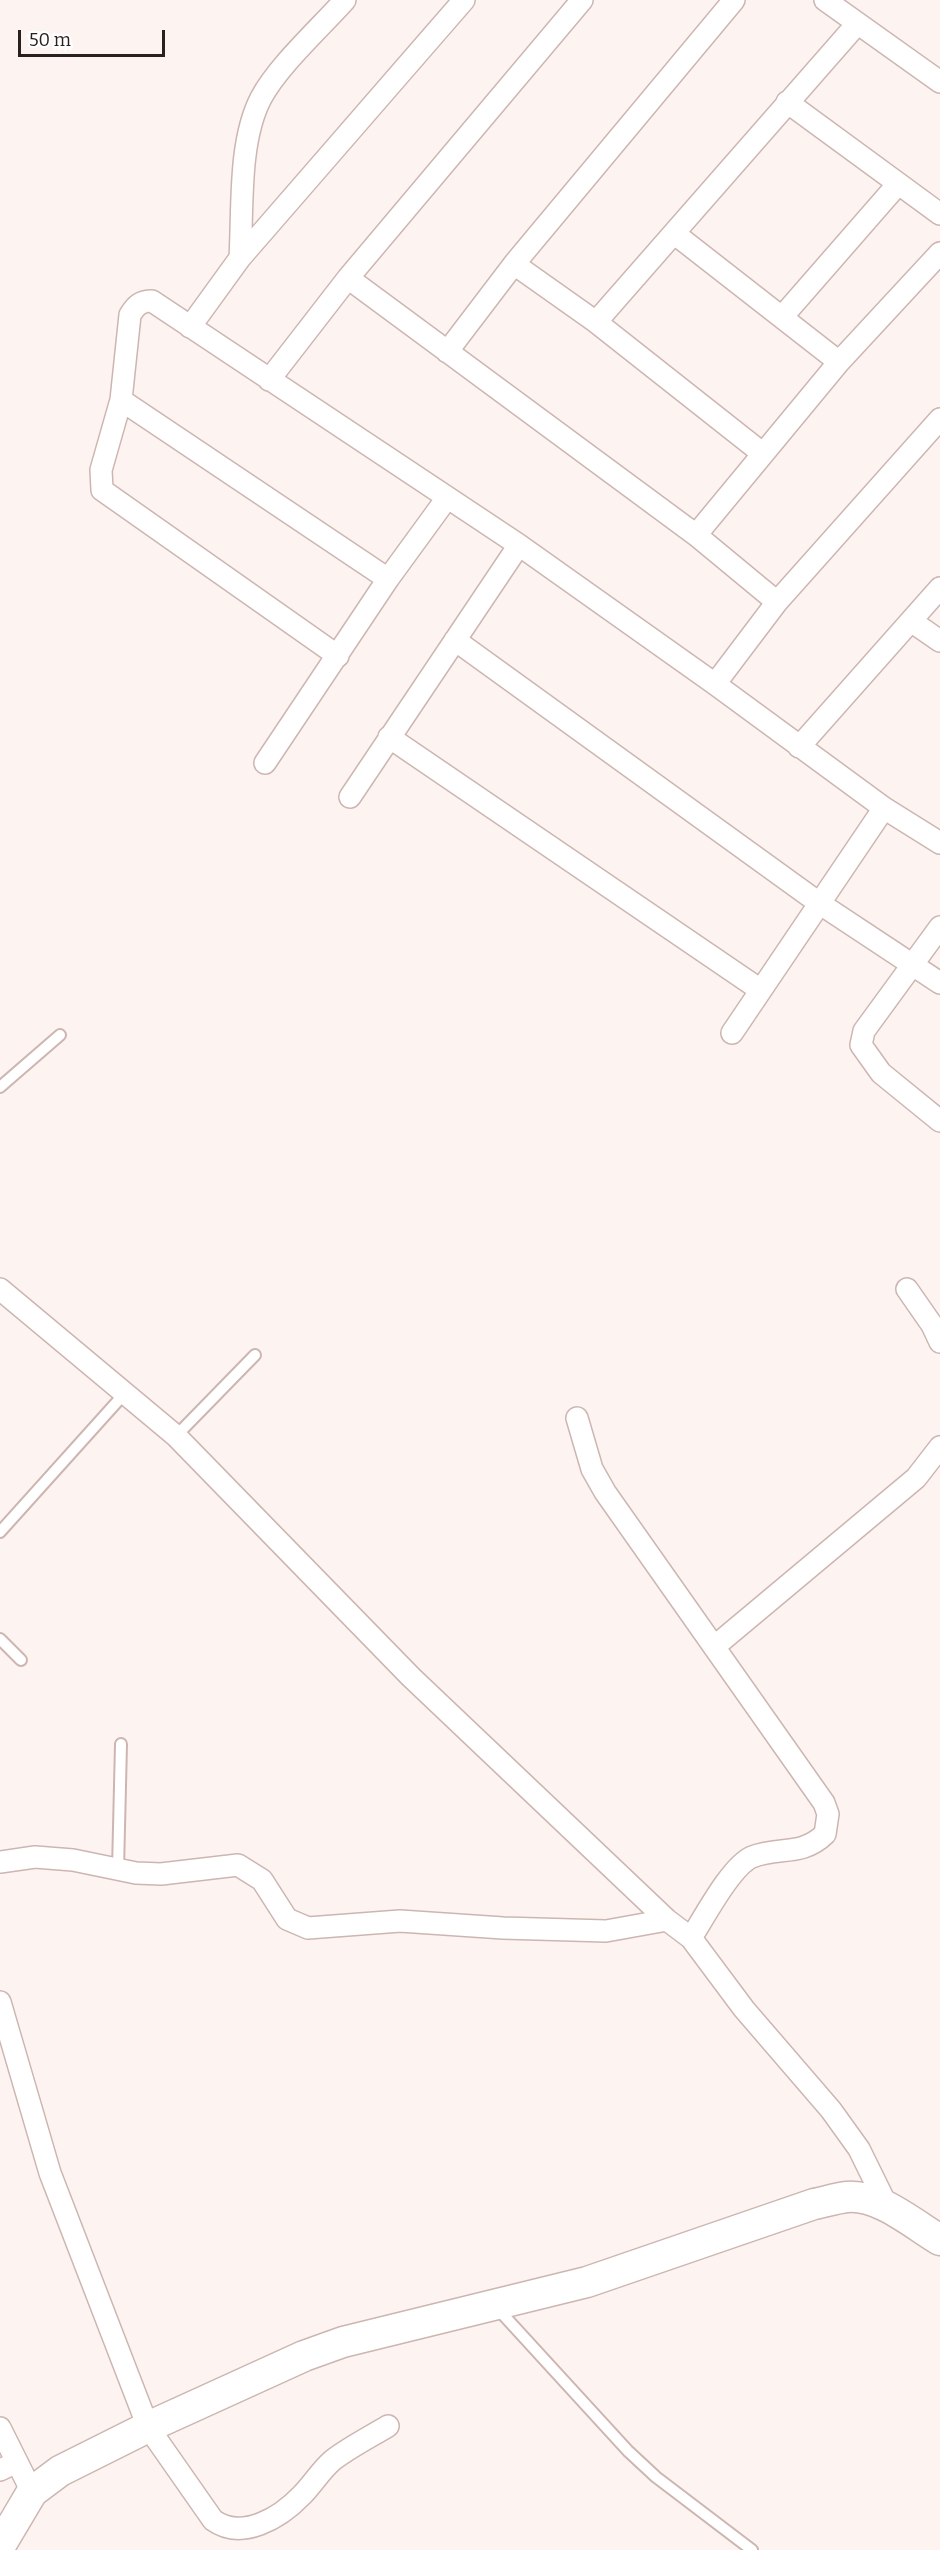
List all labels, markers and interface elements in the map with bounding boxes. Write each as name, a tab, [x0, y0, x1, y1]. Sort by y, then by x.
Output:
scale bar	[21, 18, 168, 56]
text: 50 m	[29, 29, 71, 51]

